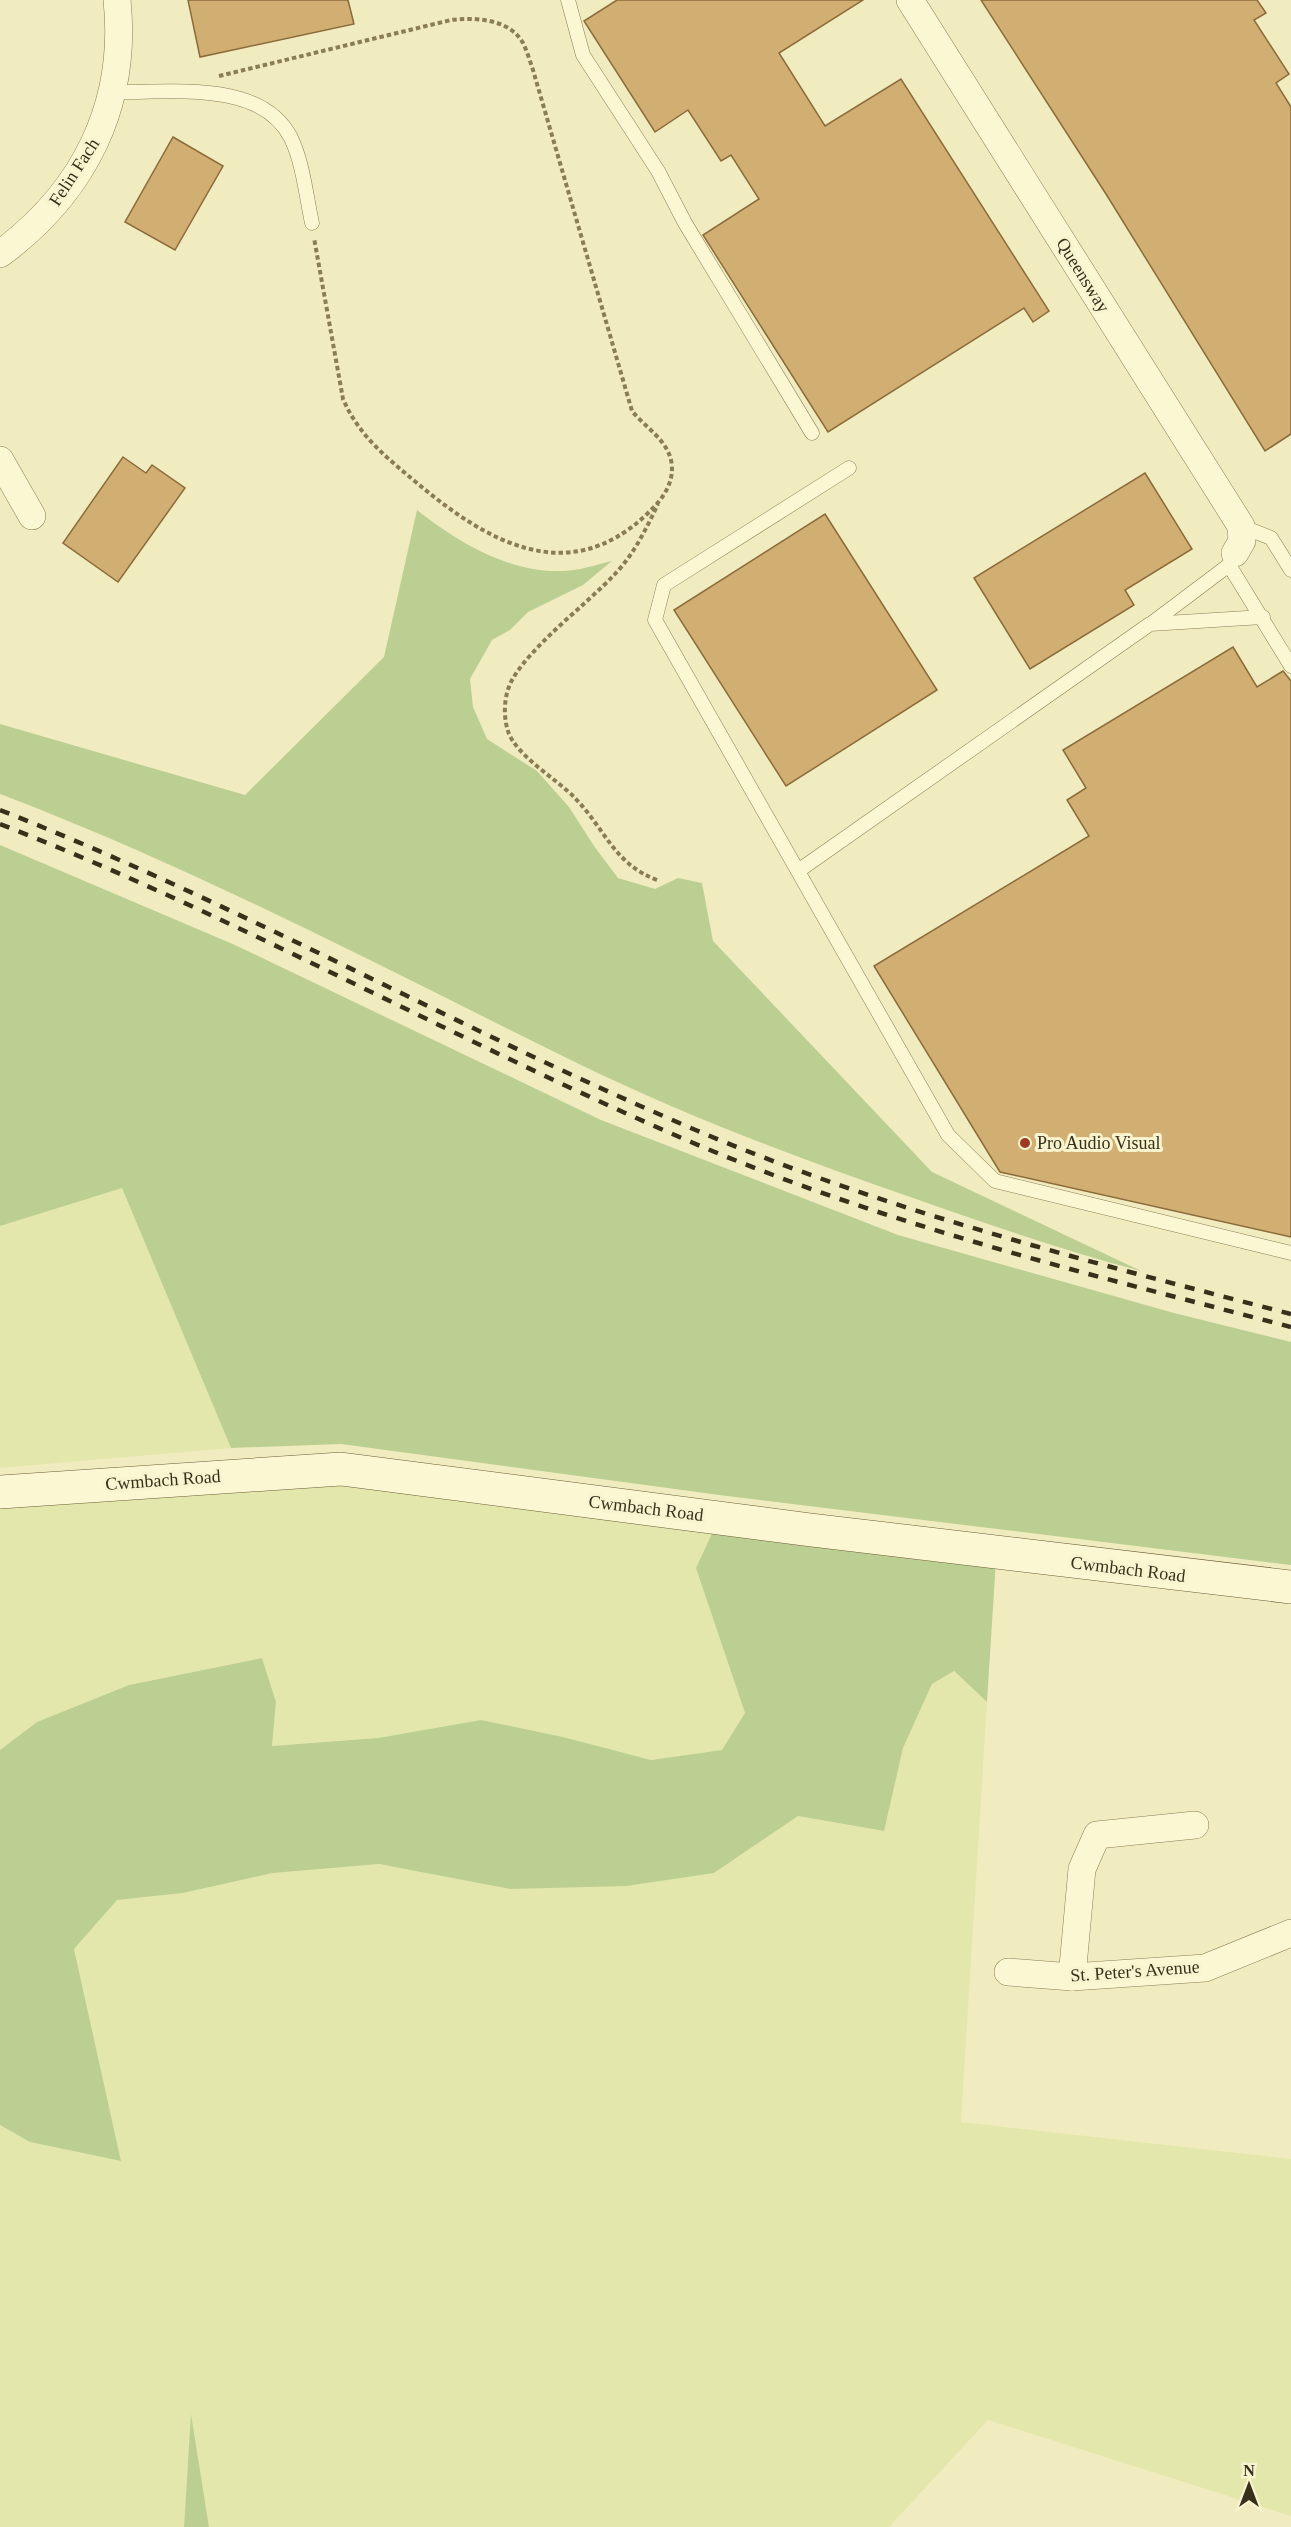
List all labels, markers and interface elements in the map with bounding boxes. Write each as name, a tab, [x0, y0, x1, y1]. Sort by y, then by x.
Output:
street label: Felin Fach	[45, 134, 103, 210]
street label: Queensway	[1052, 234, 1114, 316]
place label: Pro Audio Visual	[1037, 1133, 1161, 1153]
marker: Pro Audio Visual	[1018, 1136, 1032, 1150]
street label: Cwmbach Road	[105, 1466, 221, 1494]
street label: Cwmbach Road	[587, 1491, 705, 1525]
street label: Cwmbach Road	[1069, 1552, 1187, 1586]
street label: St. Peter's Avenue	[1070, 1957, 1200, 1985]
north arrow	[1219, 2455, 1279, 2515]
text: N	[1243, 2462, 1255, 2479]

